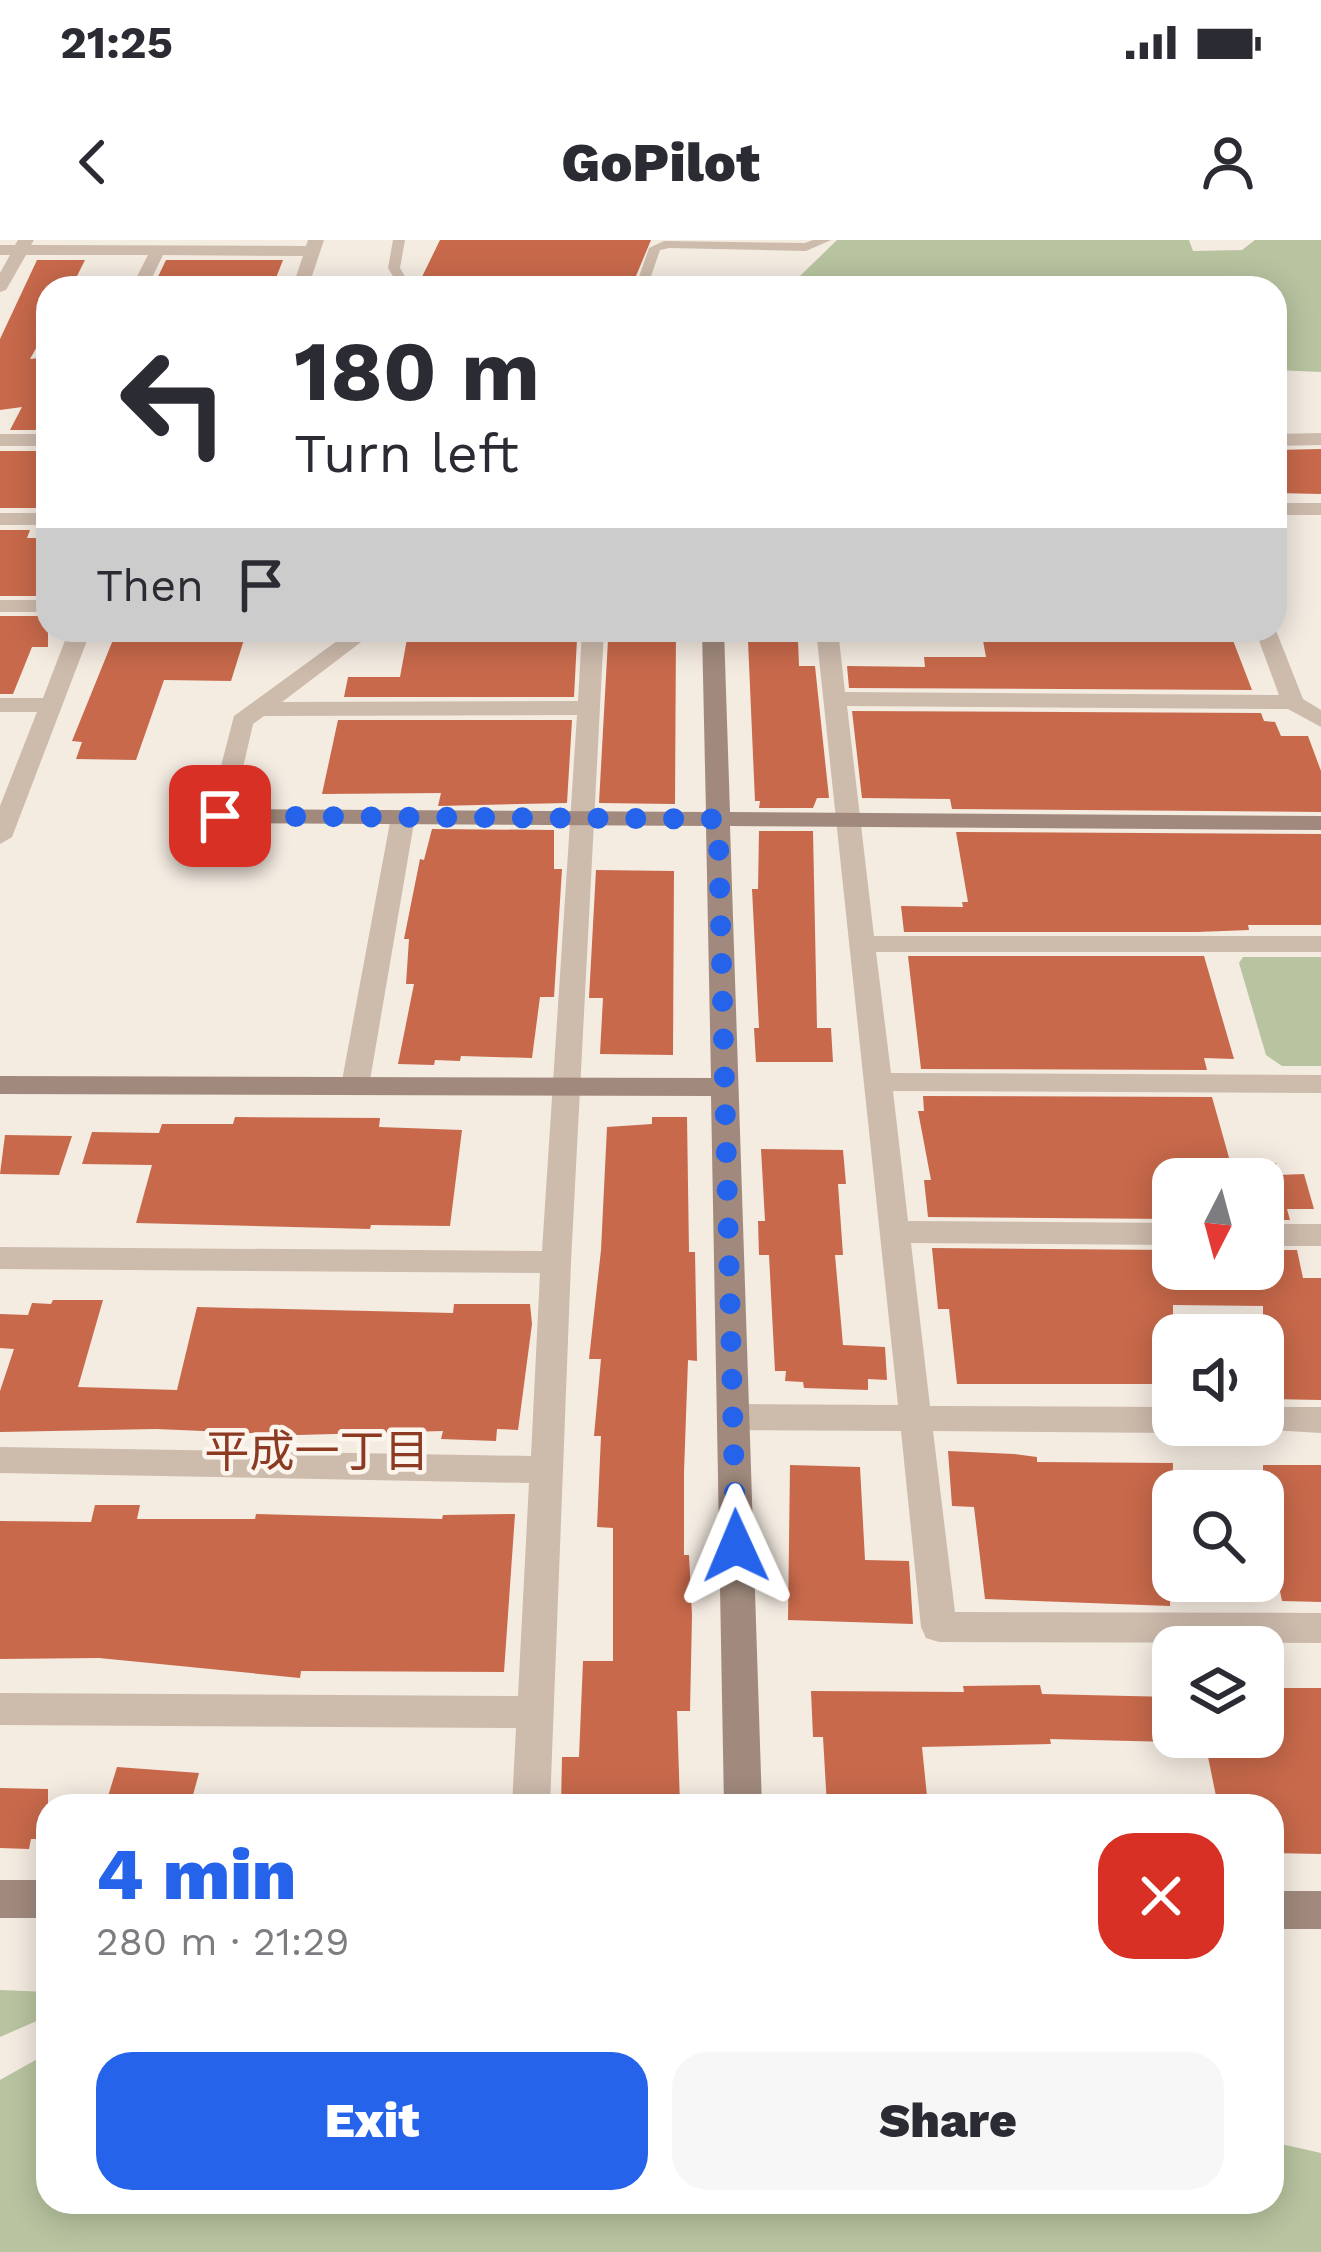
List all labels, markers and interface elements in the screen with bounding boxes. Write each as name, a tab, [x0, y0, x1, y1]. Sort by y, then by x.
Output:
text: 21:25	[60, 16, 173, 69]
icon: back	[60, 129, 126, 195]
icon: person	[1195, 129, 1261, 195]
text: GoPilot	[561, 131, 760, 194]
text: 180 m	[294, 322, 540, 420]
icon: left	[96, 324, 252, 480]
text: Turn left	[294, 422, 519, 485]
icon: arrive	[228, 552, 294, 618]
text: Then	[96, 559, 204, 612]
pin	[169, 765, 271, 867]
icon: arrive	[187, 783, 253, 849]
north arrow	[1152, 1158, 1284, 1290]
map controls	[1152, 1158, 1284, 1758]
button: sound	[1152, 1314, 1284, 1446]
district label: 平成一丁目	[204, 1425, 430, 1478]
button: search	[1152, 1470, 1284, 1602]
position arrow	[673, 1483, 799, 1609]
button: layers	[1152, 1626, 1284, 1758]
text: 4 min	[96, 1832, 296, 1916]
button: close	[1098, 1833, 1224, 1959]
text: 280 m · 21:29	[96, 1919, 349, 1964]
button: Exit	[96, 2052, 648, 2190]
button: Share	[672, 2052, 1224, 2190]

